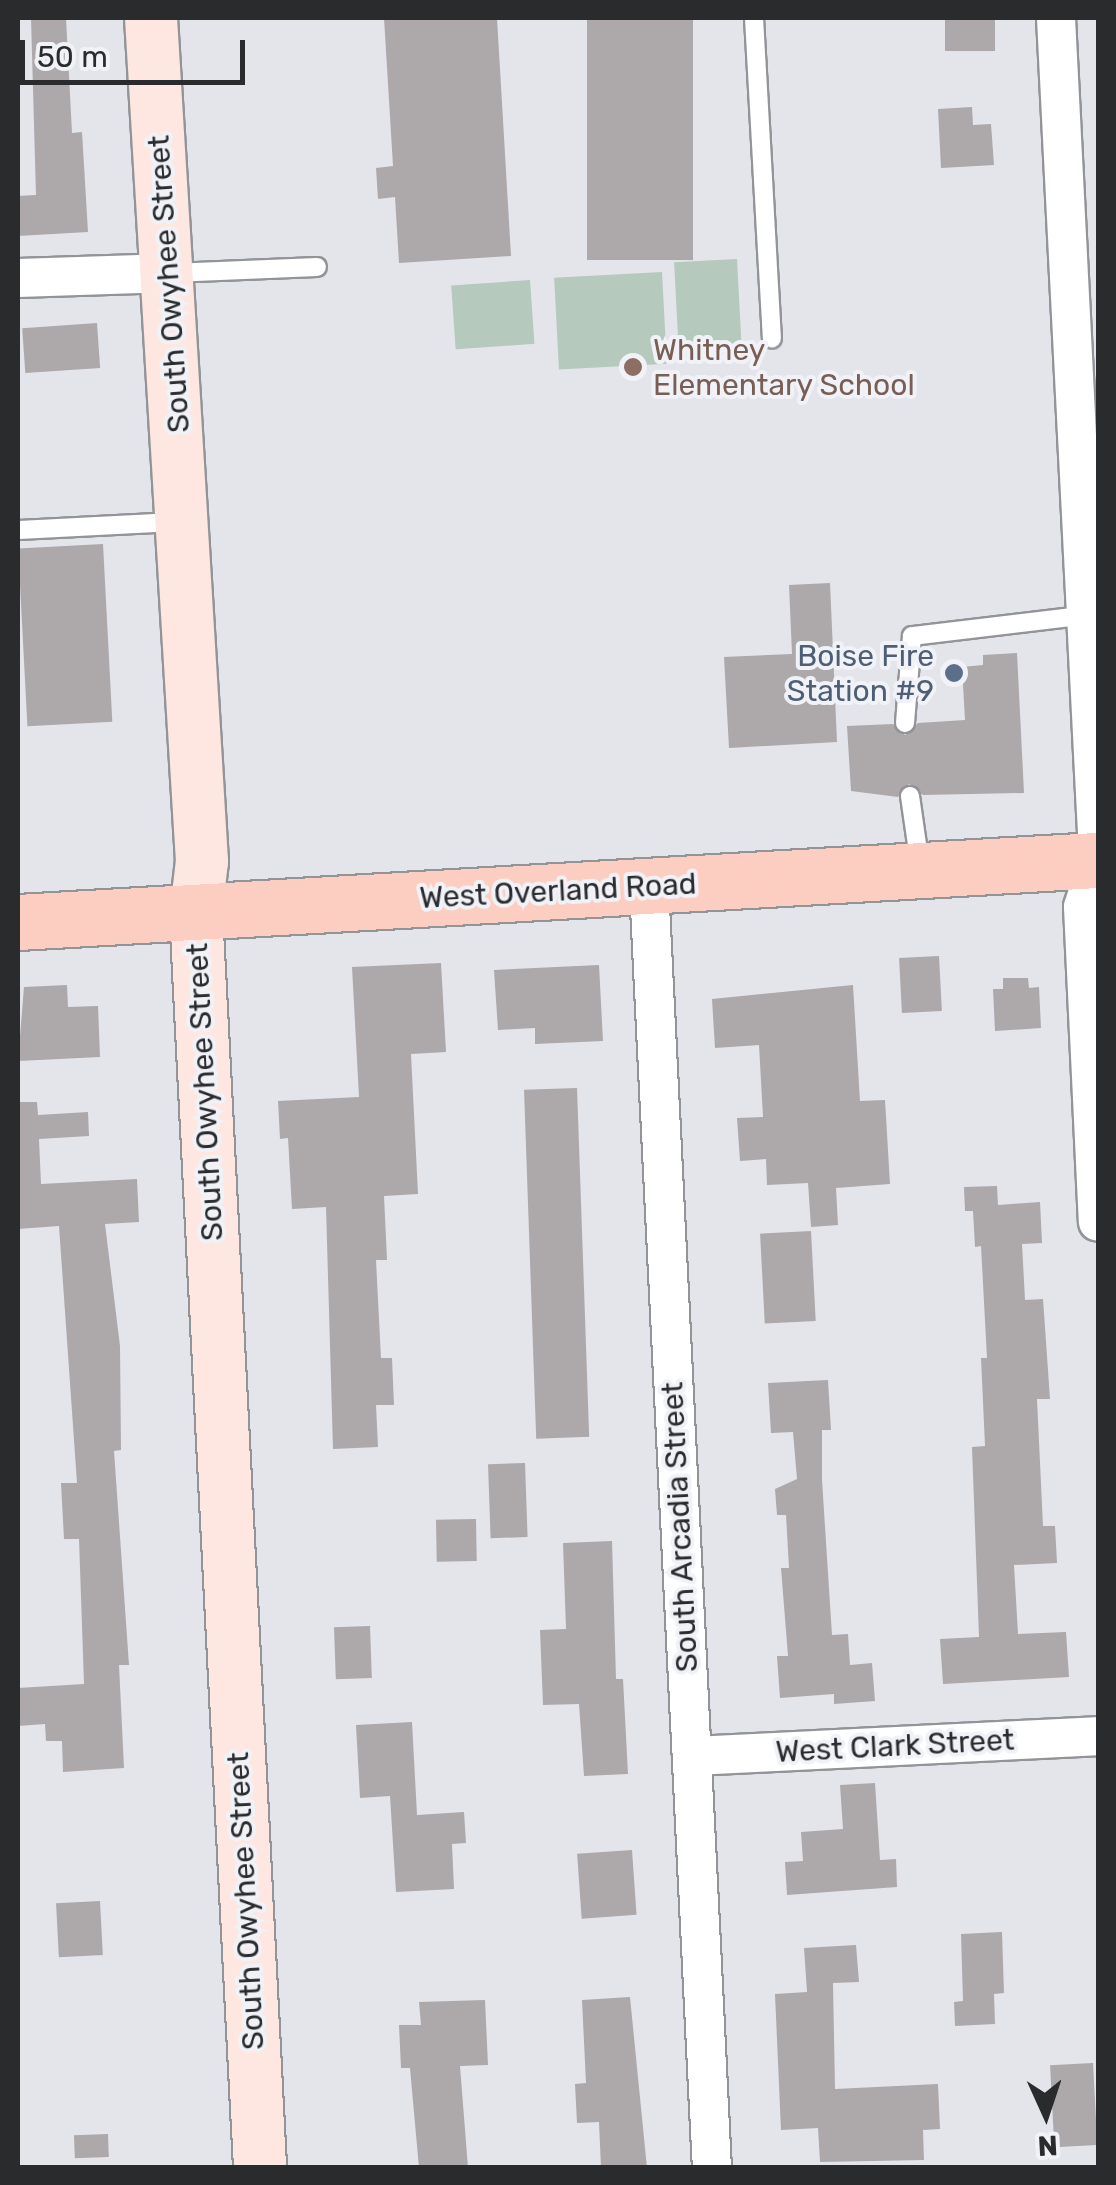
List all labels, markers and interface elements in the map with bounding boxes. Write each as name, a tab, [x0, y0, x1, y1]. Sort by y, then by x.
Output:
scale bar	[25, 20, 250, 82]
text: 50 m	[37, 39, 108, 75]
street label: South Owyhee Street	[141, 134, 197, 434]
place label: Whitney Elementary School	[653, 332, 916, 402]
marker: Whitney Elementary School	[622, 356, 644, 378]
place label: Boise Fire Station #9	[787, 638, 934, 708]
marker: Boise Fire Station #9	[943, 662, 965, 684]
street label: West Overland Road	[419, 866, 697, 916]
street label: South Owyhee Street	[179, 942, 231, 1242]
street label: South Arcadia Street	[654, 1381, 706, 1673]
street label: West Clark Street	[775, 1722, 1015, 1770]
street label: South Owyhee Street	[220, 1751, 272, 2051]
north arrow	[996, 2065, 1096, 2165]
text: N	[1037, 2128, 1059, 2162]

